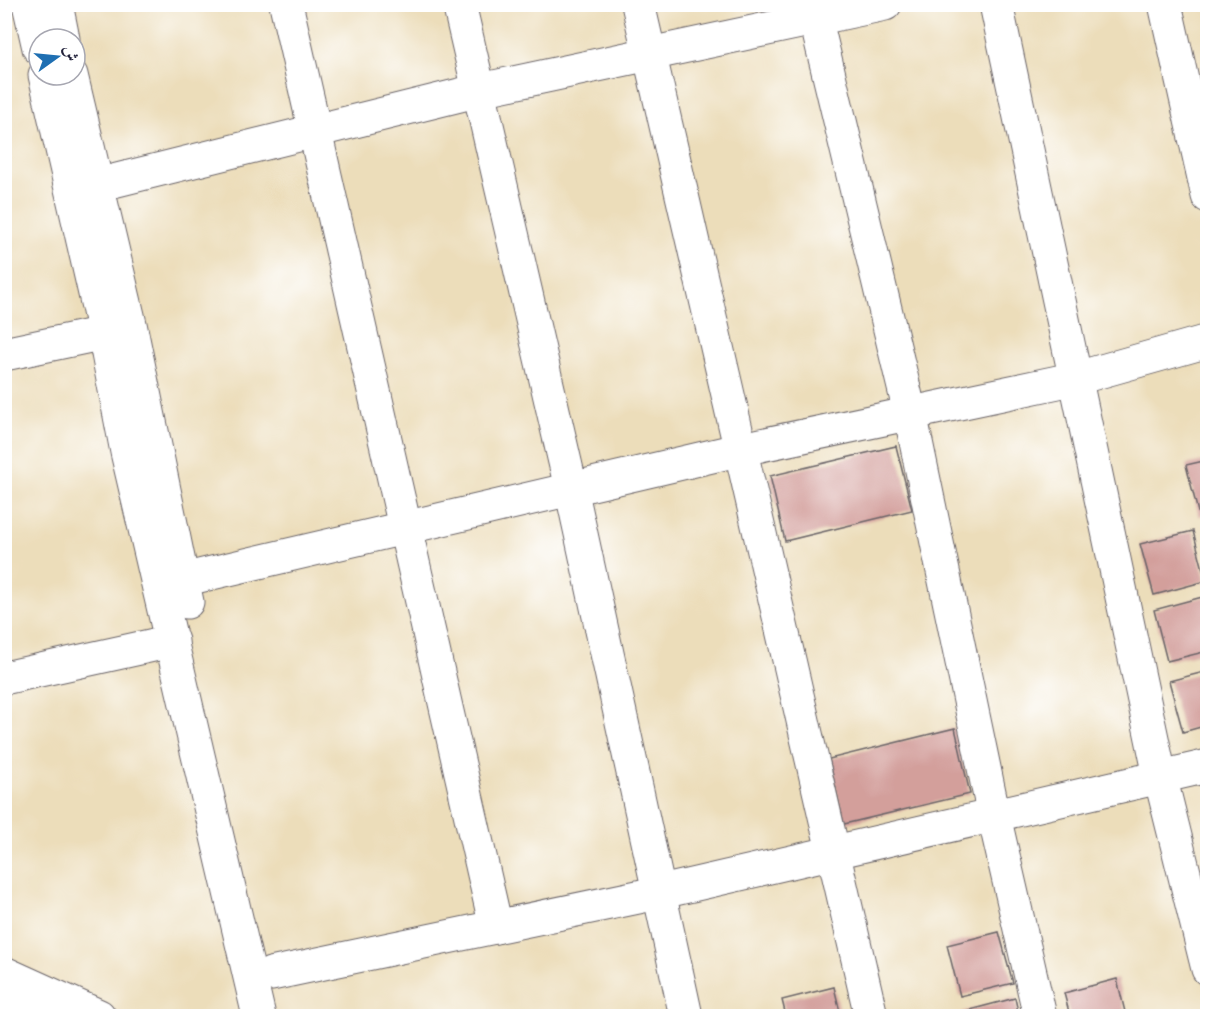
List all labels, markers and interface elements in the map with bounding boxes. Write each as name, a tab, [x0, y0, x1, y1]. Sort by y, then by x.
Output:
north arrow	[27, 27, 87, 87]
text: ش	[60, 44, 79, 63]

